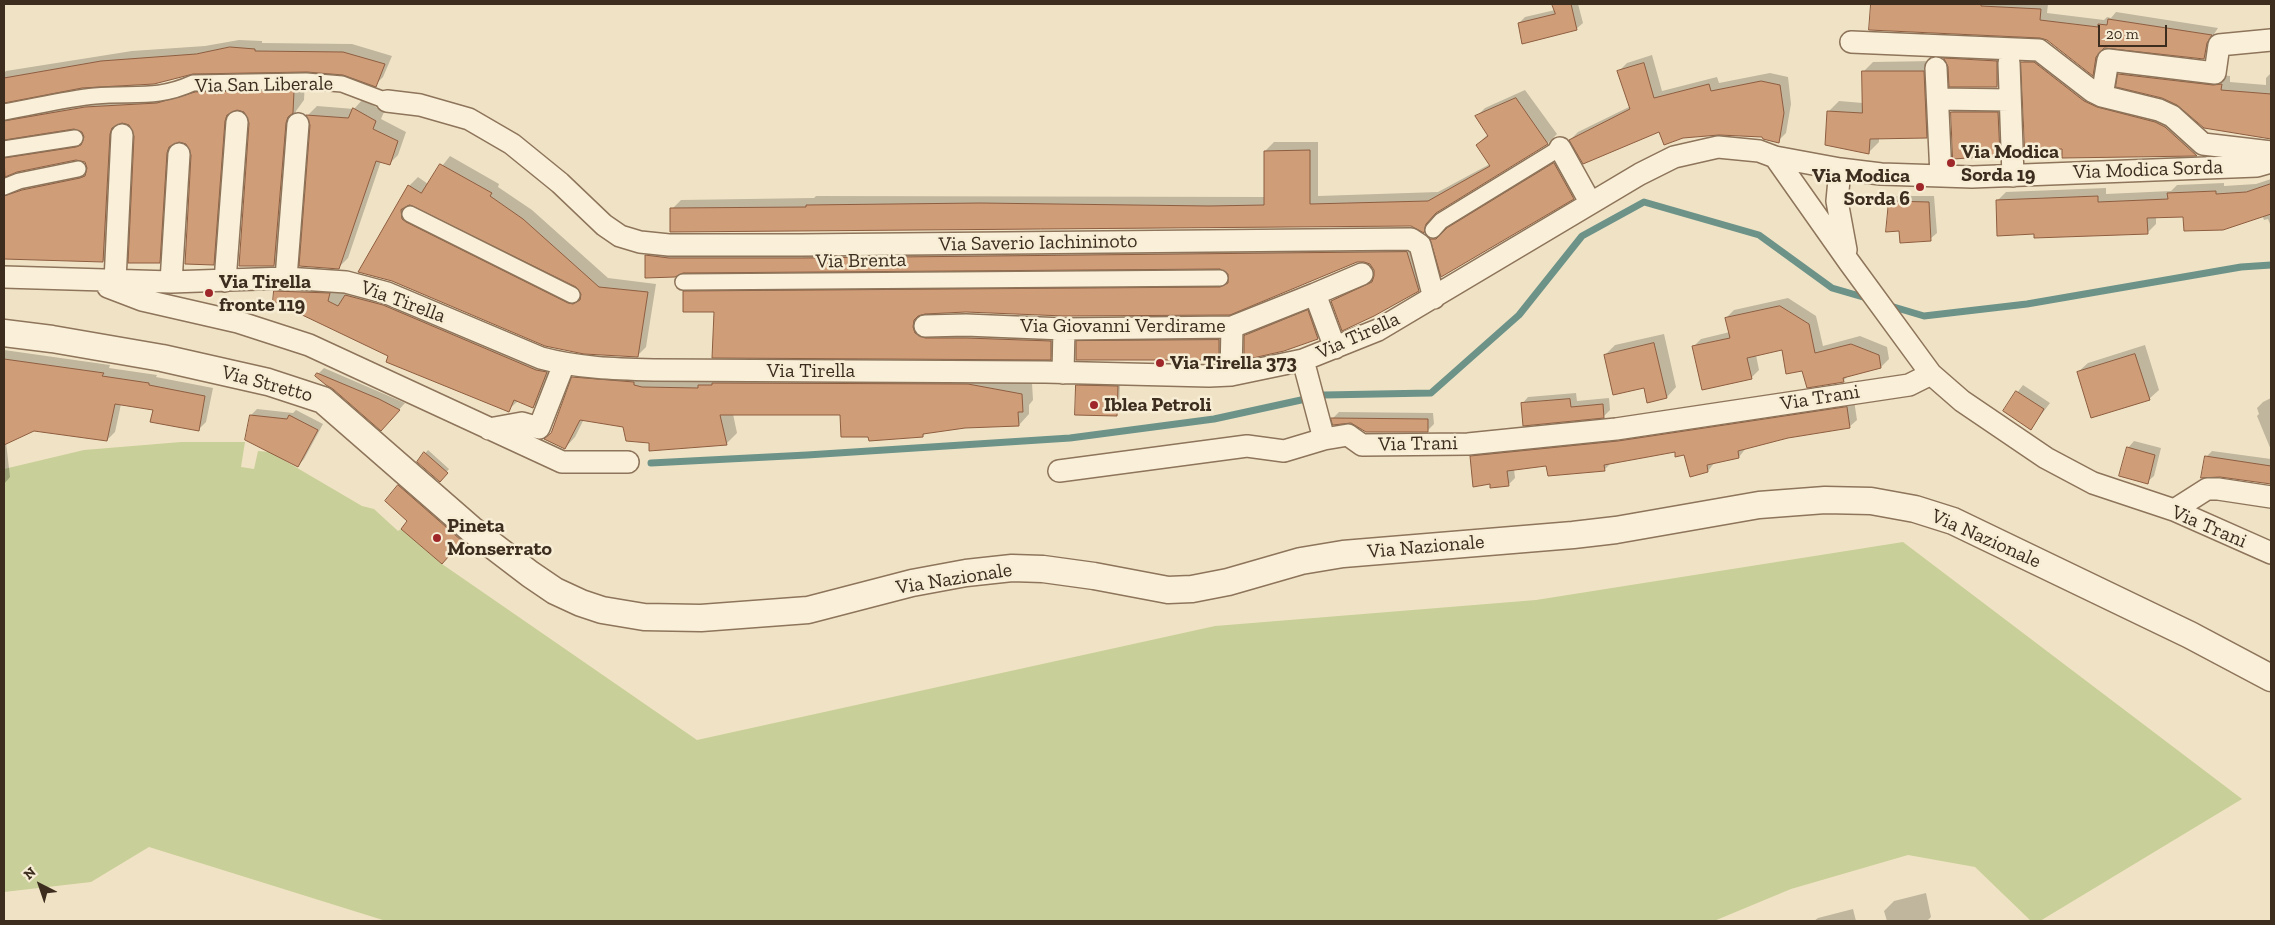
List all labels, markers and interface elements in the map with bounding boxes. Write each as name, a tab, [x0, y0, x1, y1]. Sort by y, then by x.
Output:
scale bar	[2100, 15, 2169, 47]
text: 20 m	[2106, 25, 2139, 43]
street label: Via San Liberale	[195, 72, 333, 98]
place label: Via Modica Sorda 19	[1961, 140, 2059, 187]
street label: Via Modica Sorda	[2073, 155, 2223, 185]
marker: Via Modica Sorda 19	[1945, 157, 1957, 169]
place label: Via Modica Sorda 6	[1812, 164, 1910, 211]
marker: Via Modica Sorda 6	[1914, 181, 1926, 193]
street label: Via Saverio Iachininoto	[938, 229, 1138, 257]
street label: Via Brenta	[815, 248, 907, 274]
place label: Via Tirella fronte 119	[219, 270, 311, 317]
street label: Via Tirella	[357, 276, 449, 328]
marker: Via Tirella fronte 119	[203, 287, 215, 299]
street label: Via Tirella	[1313, 307, 1403, 365]
street label: Via Giovanni Verdirame	[1020, 314, 1226, 338]
place label: Via Tirella 373	[1170, 351, 1297, 375]
marker: Via Tirella 373	[1154, 357, 1166, 369]
street label: Via Tirella	[767, 359, 855, 383]
street label: Via Stretto	[219, 360, 315, 408]
street label: Via Trani	[1779, 380, 1861, 416]
place label: Iblea Petroli	[1104, 393, 1211, 417]
marker: Iblea Petroli	[1088, 399, 1100, 411]
street label: Via Trani	[1378, 431, 1458, 457]
street label: Via Trani	[2168, 500, 2250, 554]
street label: Via Nazionale	[1928, 504, 2044, 574]
place label: Pineta Monserrato	[447, 514, 552, 561]
street label: Via Nazionale	[1367, 530, 1485, 564]
marker: Pineta Monserrato	[431, 532, 443, 544]
street label: Via Nazionale	[894, 558, 1014, 600]
north arrow	[15, 860, 65, 910]
text: N	[20, 863, 39, 883]

